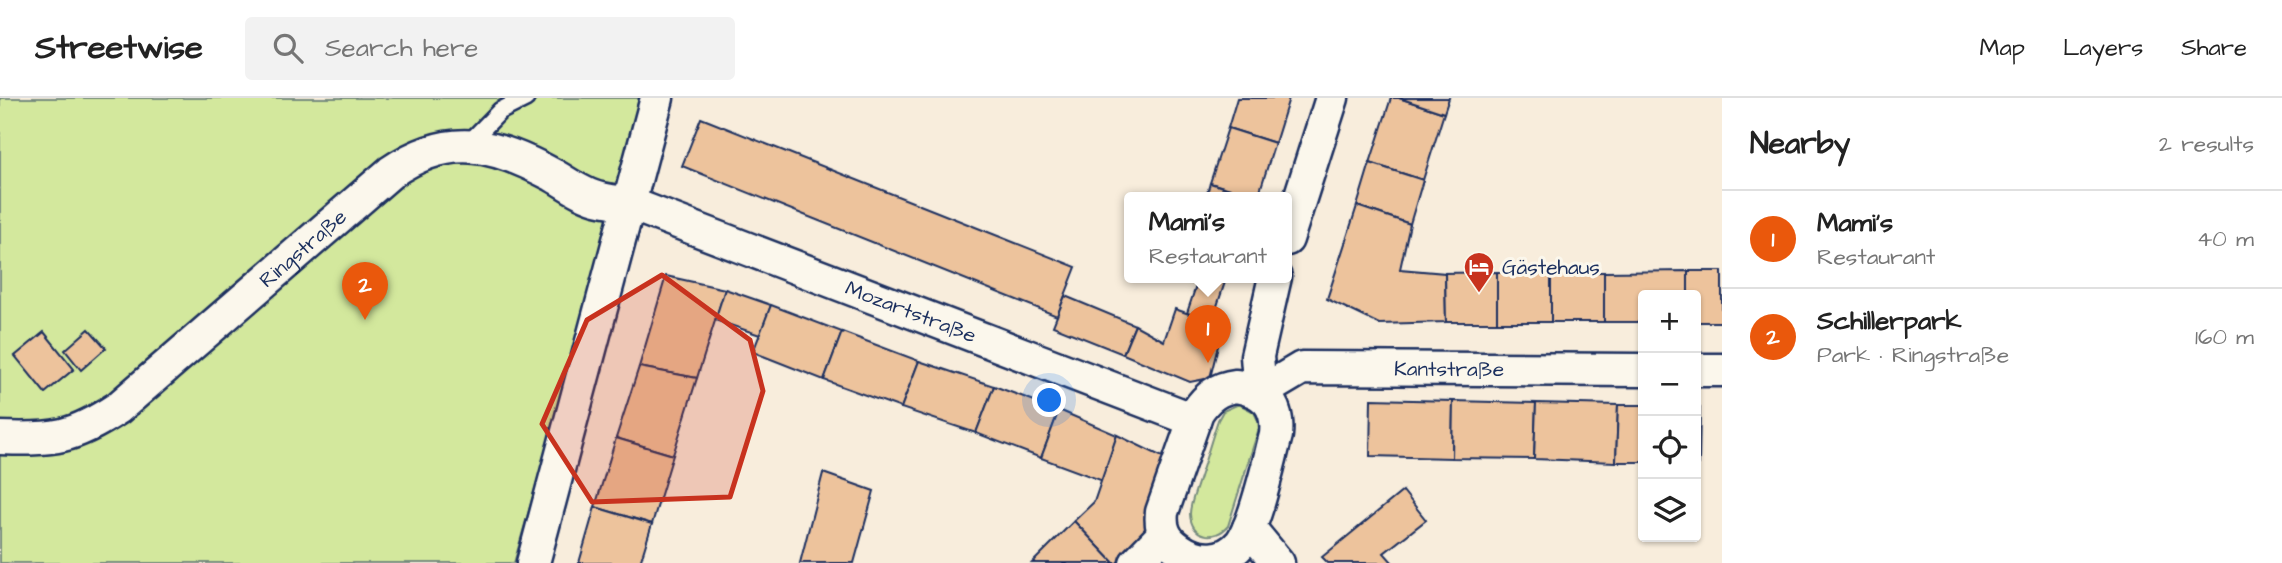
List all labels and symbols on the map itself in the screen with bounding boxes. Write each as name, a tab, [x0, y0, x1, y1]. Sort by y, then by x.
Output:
street label: Ringstraße	[253, 202, 353, 294]
hotel icon: Gästehaus	[1462, 250, 1496, 294]
place label: Gästehaus	[1502, 253, 1600, 282]
pin: 2	[342, 262, 388, 320]
street label: Mozartstraße	[841, 273, 981, 350]
pin: 1	[1185, 305, 1231, 363]
street label: Kantstraße	[1394, 354, 1504, 384]
your location	[1032, 383, 1066, 417]

